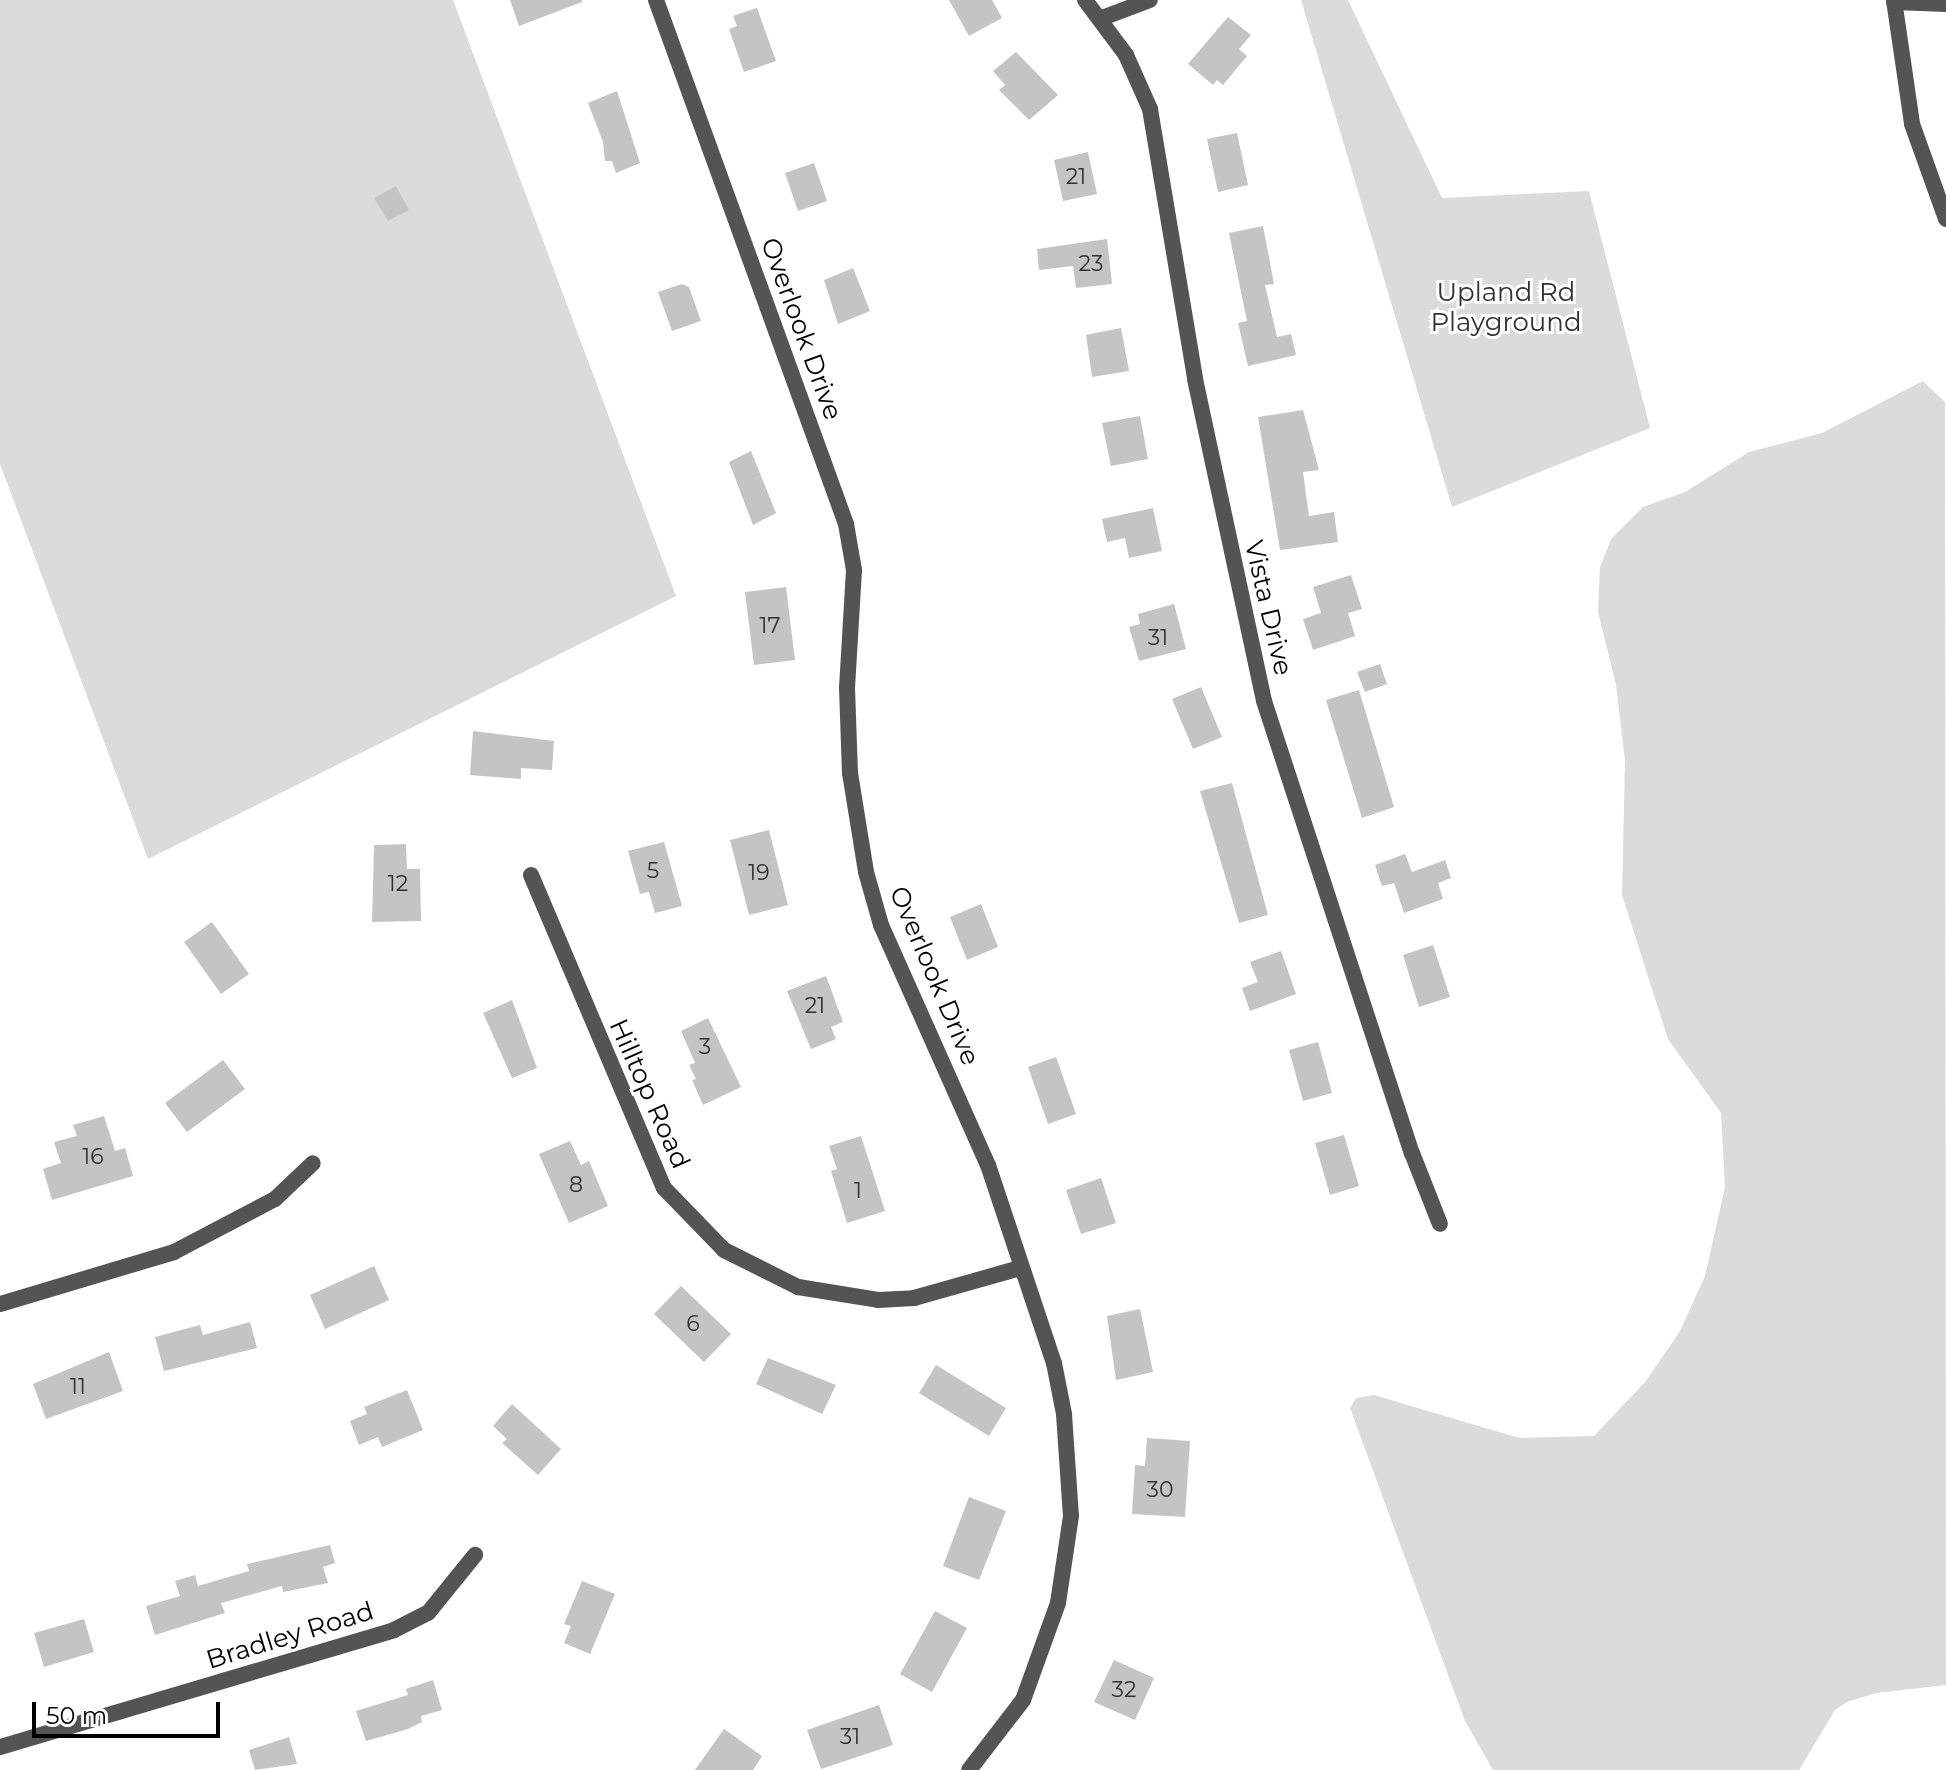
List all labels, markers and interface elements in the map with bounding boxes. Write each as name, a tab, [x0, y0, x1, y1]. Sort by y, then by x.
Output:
house number: 21	[1066, 164, 1086, 190]
street label: Overlook Drive	[754, 234, 848, 424]
house number: 23	[1079, 251, 1103, 277]
park label: Upland Rd Playground	[1430, 277, 1582, 338]
street label: Vista Drive	[1237, 537, 1299, 679]
house number: 17	[760, 613, 780, 639]
house number: 31	[1148, 625, 1168, 651]
house number: 5	[647, 858, 659, 884]
house number: 19	[748, 860, 770, 886]
house number: 12	[388, 871, 408, 897]
street label: Overlook Drive	[882, 882, 986, 1070]
house number: 21	[805, 993, 825, 1019]
street label: Hilltop Road	[602, 1014, 696, 1174]
house number: 3	[699, 1034, 711, 1060]
house number: 16	[82, 1144, 104, 1170]
house number: 8	[569, 1172, 583, 1198]
house number: 1	[854, 1178, 862, 1204]
house number: 6	[686, 1311, 700, 1337]
house number: 11	[70, 1374, 86, 1400]
house number: 30	[1147, 1477, 1173, 1503]
street label: Bradley Road	[203, 1596, 377, 1676]
house number: 32	[1112, 1677, 1136, 1703]
scale bar	[36, 1686, 224, 1736]
text: 50 m	[46, 1701, 107, 1730]
house number: 31	[840, 1724, 860, 1750]

